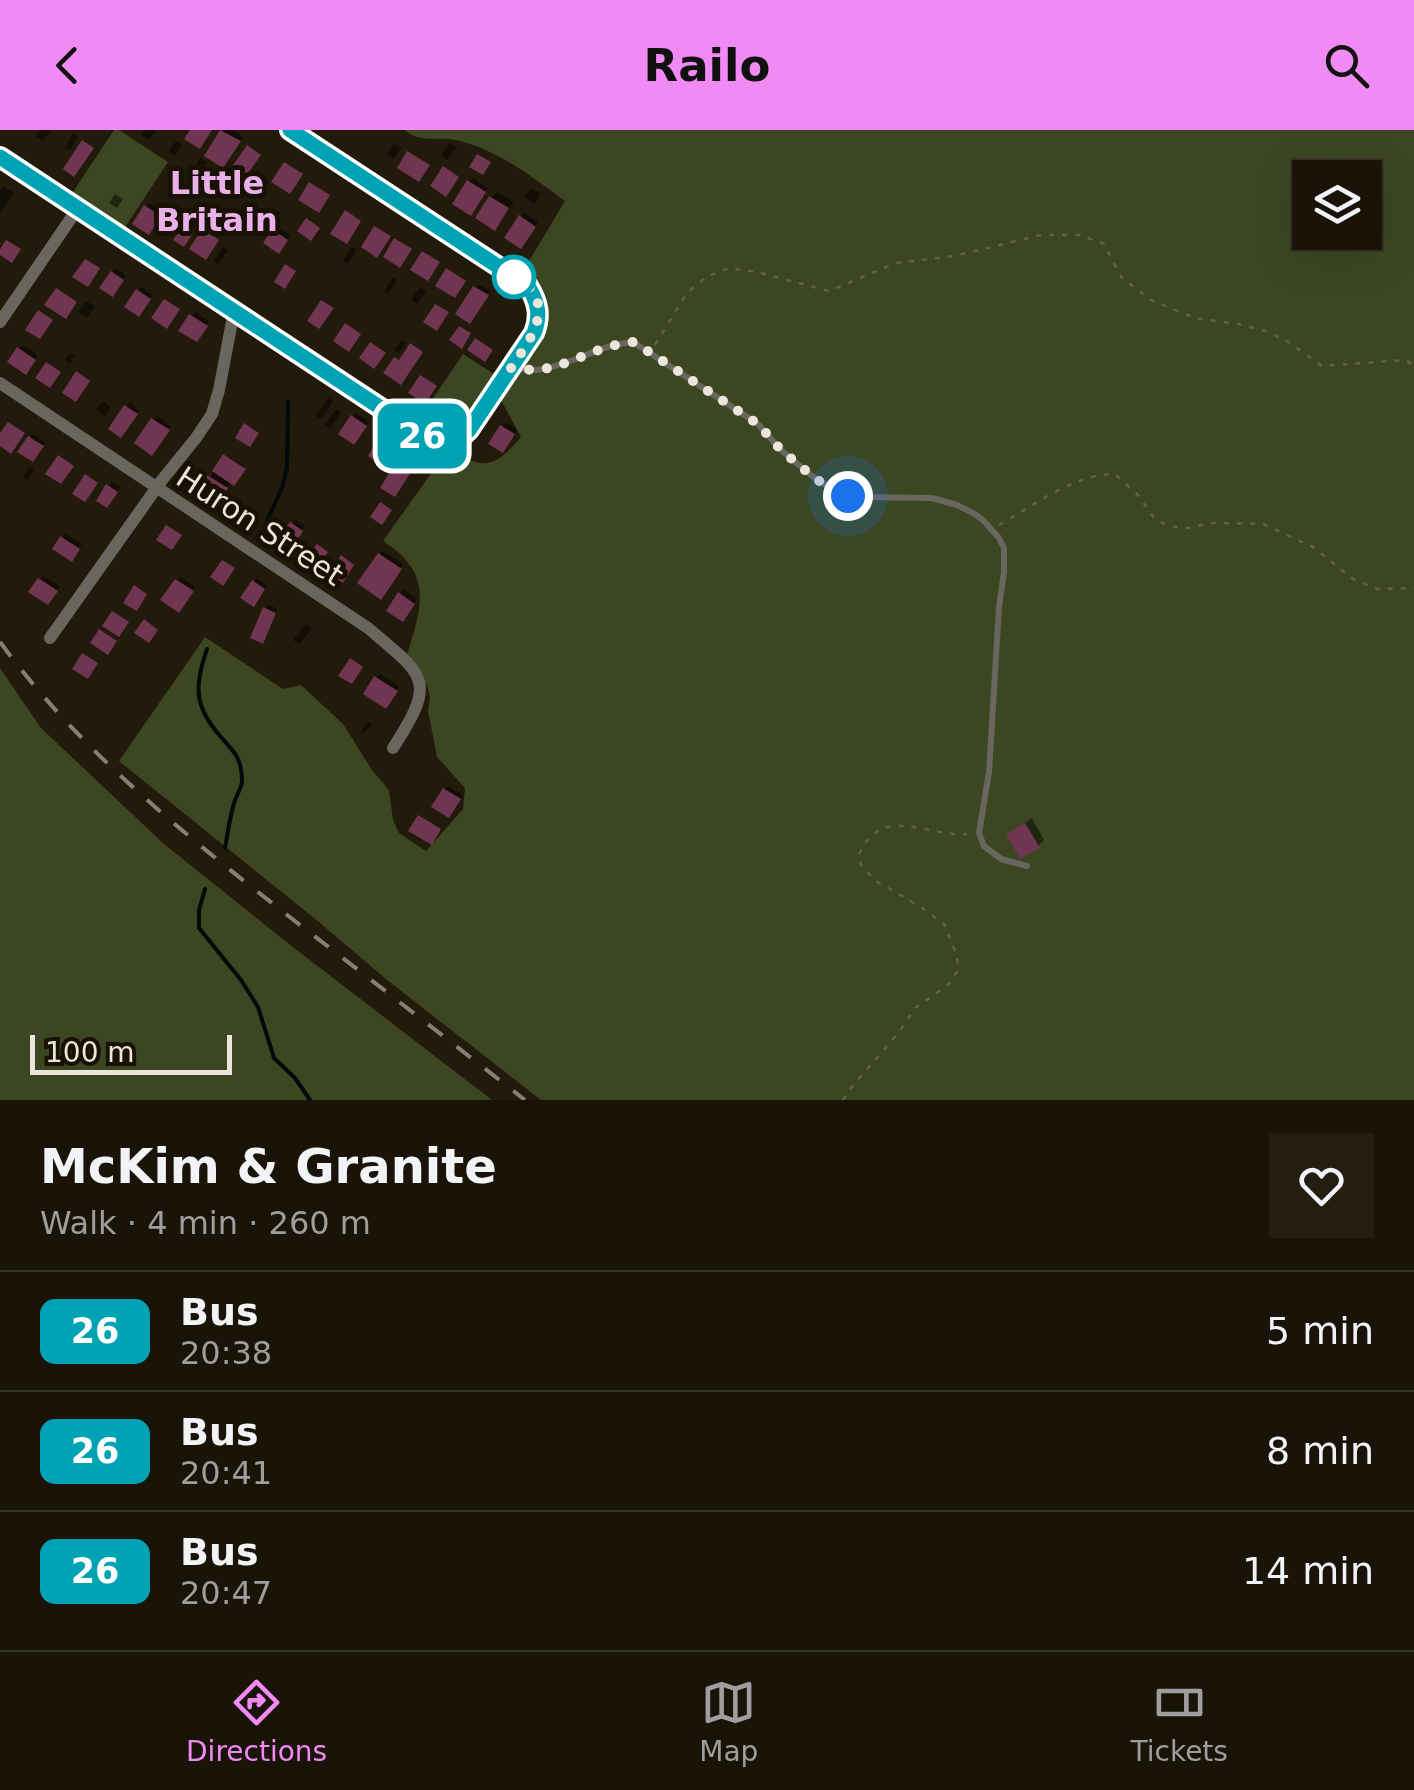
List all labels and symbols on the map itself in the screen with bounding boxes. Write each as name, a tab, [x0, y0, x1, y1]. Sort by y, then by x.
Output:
district label: Little Britain	[156, 164, 278, 239]
unlabelled marker	[493, 256, 535, 298]
line badge: 26	[377, 404, 467, 468]
street label: Huron Street	[170, 459, 350, 593]
your location	[823, 471, 873, 521]
scale bar	[30, 1030, 232, 1074]

